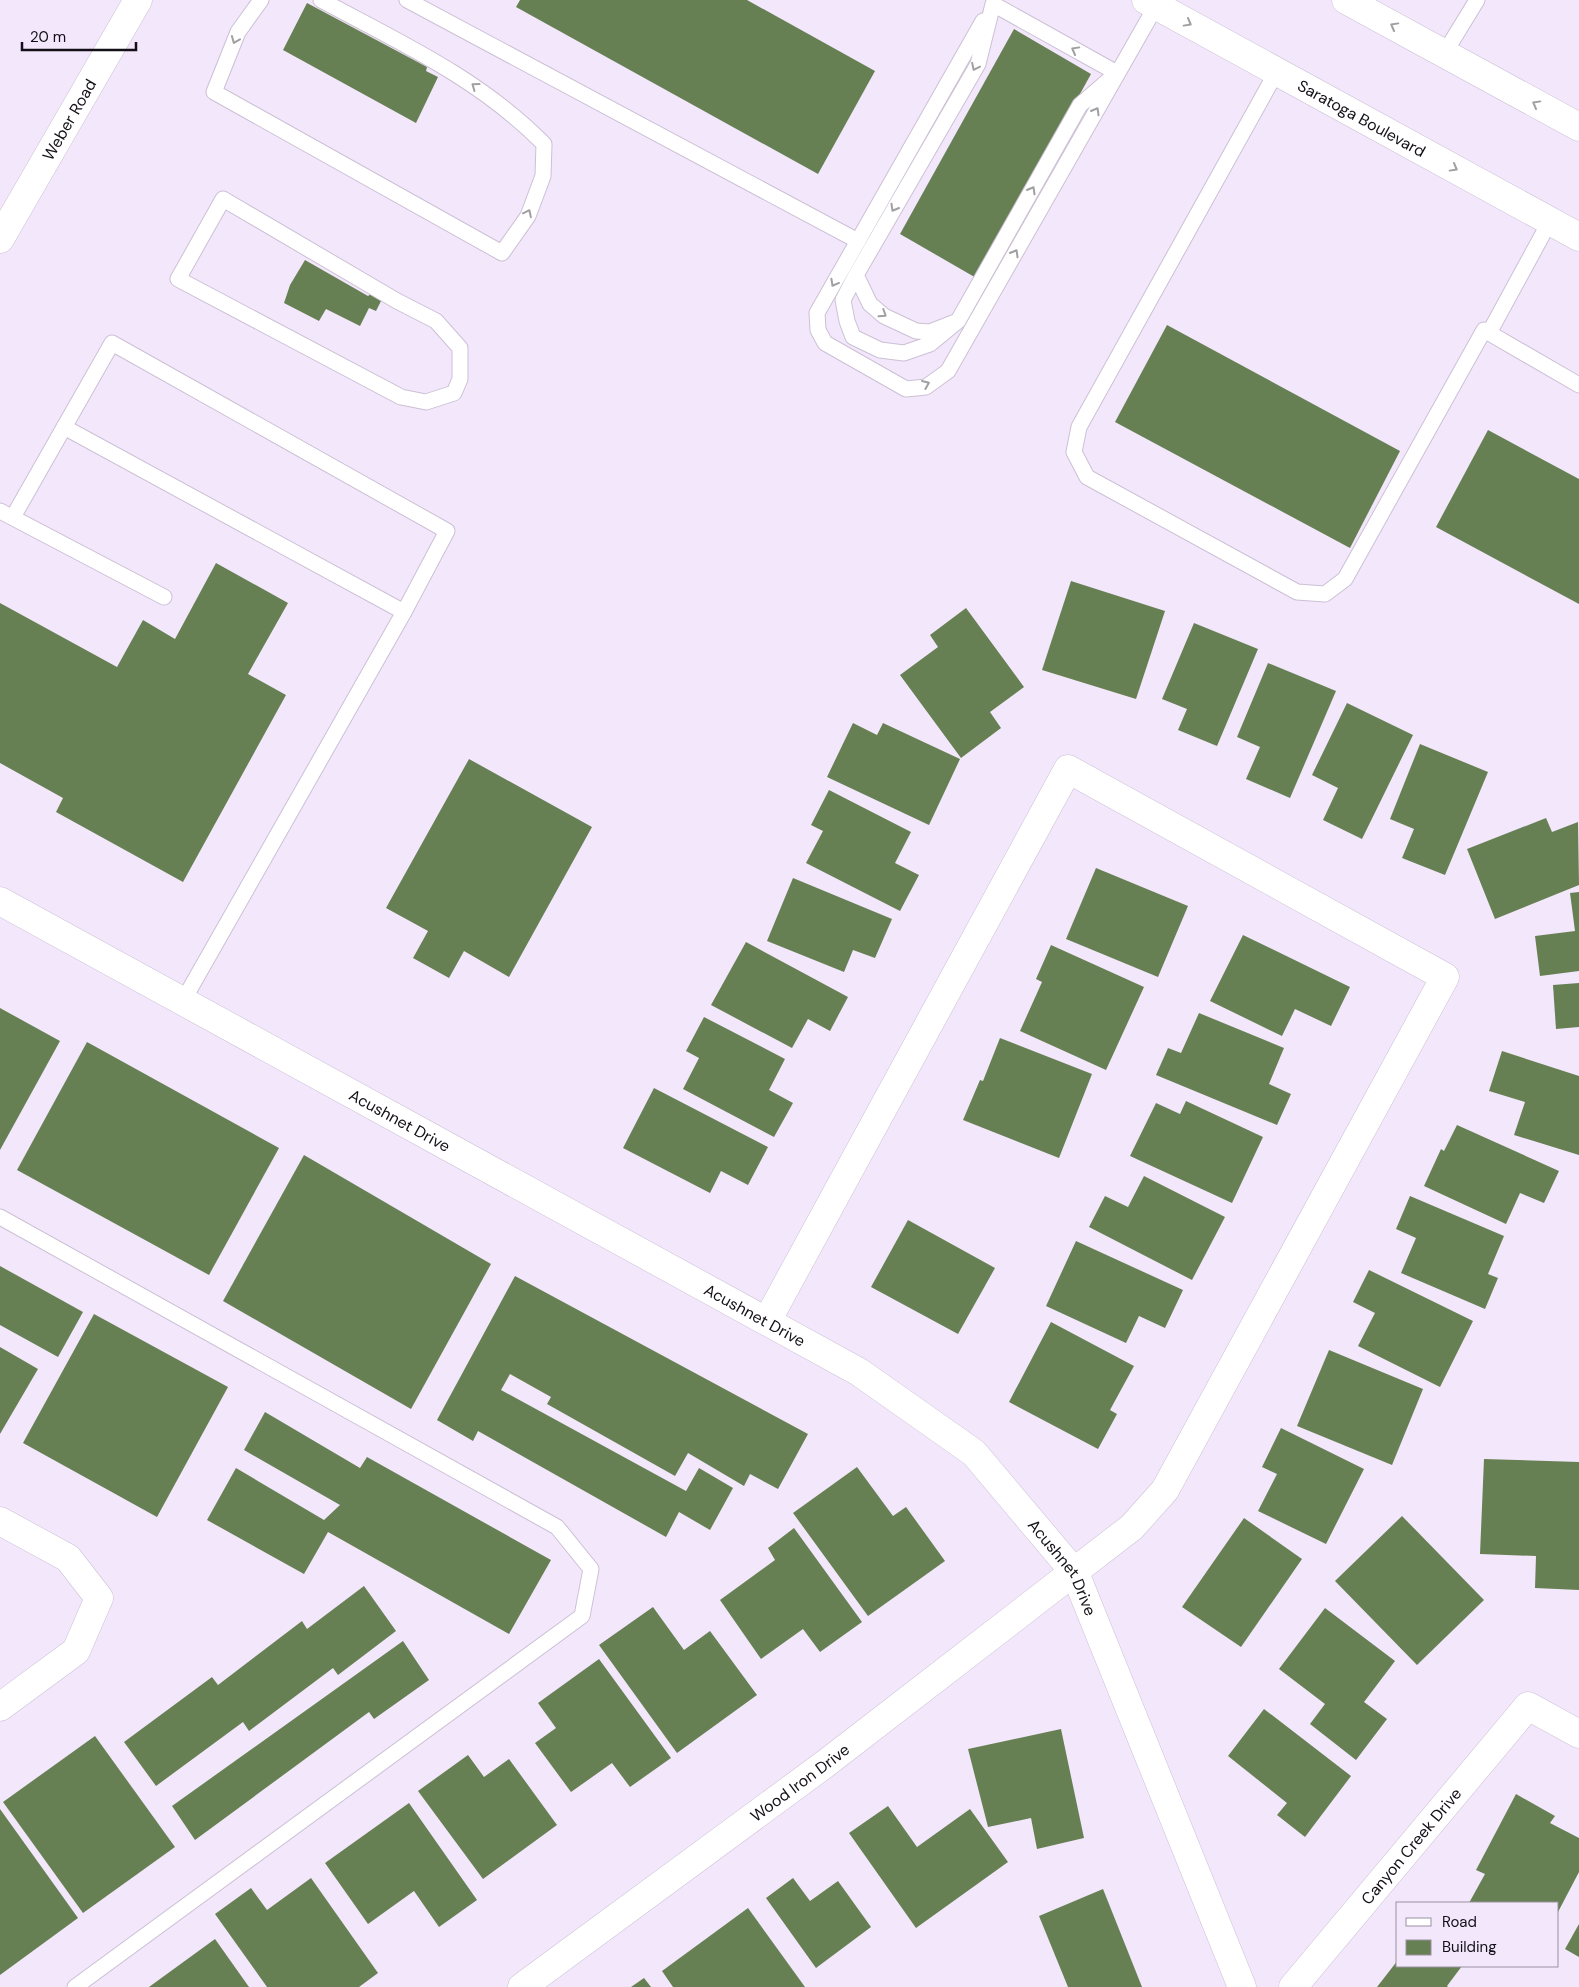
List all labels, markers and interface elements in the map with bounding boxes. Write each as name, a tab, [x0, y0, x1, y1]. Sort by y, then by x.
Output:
one-way arrow	[1183, 17, 1192, 27]
scale bar	[22, 20, 136, 52]
one-way arrow	[1390, 22, 1399, 32]
text: 20 m	[30, 27, 66, 47]
one-way arrow	[230, 35, 241, 44]
one-way arrow	[1071, 46, 1080, 56]
one-way arrow	[971, 62, 981, 71]
street label: Weber Road	[38, 75, 101, 164]
street label: Saratoga Boulevard	[1294, 75, 1429, 162]
one-way arrow	[471, 83, 481, 92]
one-way arrow	[1533, 100, 1542, 110]
one-way arrow	[1089, 108, 1099, 117]
one-way arrow	[1449, 162, 1458, 172]
one-way arrow	[1026, 186, 1036, 195]
one-way arrow	[891, 203, 901, 212]
one-way arrow	[522, 209, 533, 218]
one-way arrow	[1009, 249, 1019, 258]
one-way arrow	[831, 278, 841, 287]
one-way arrow	[877, 307, 886, 317]
one-way arrow	[921, 380, 930, 391]
street label: Acushnet Drive	[345, 1084, 454, 1157]
street label: Acushnet Drive	[700, 1279, 809, 1352]
street label: Acushnet Drive	[1023, 1515, 1101, 1619]
street label: Wood Iron Drive	[746, 1739, 854, 1826]
street label: Canyon Creek Drive	[1357, 1784, 1466, 1909]
legend	[1396, 1902, 1559, 1967]
text: Road	[1442, 1912, 1477, 1932]
text: Building	[1442, 1937, 1497, 1957]

